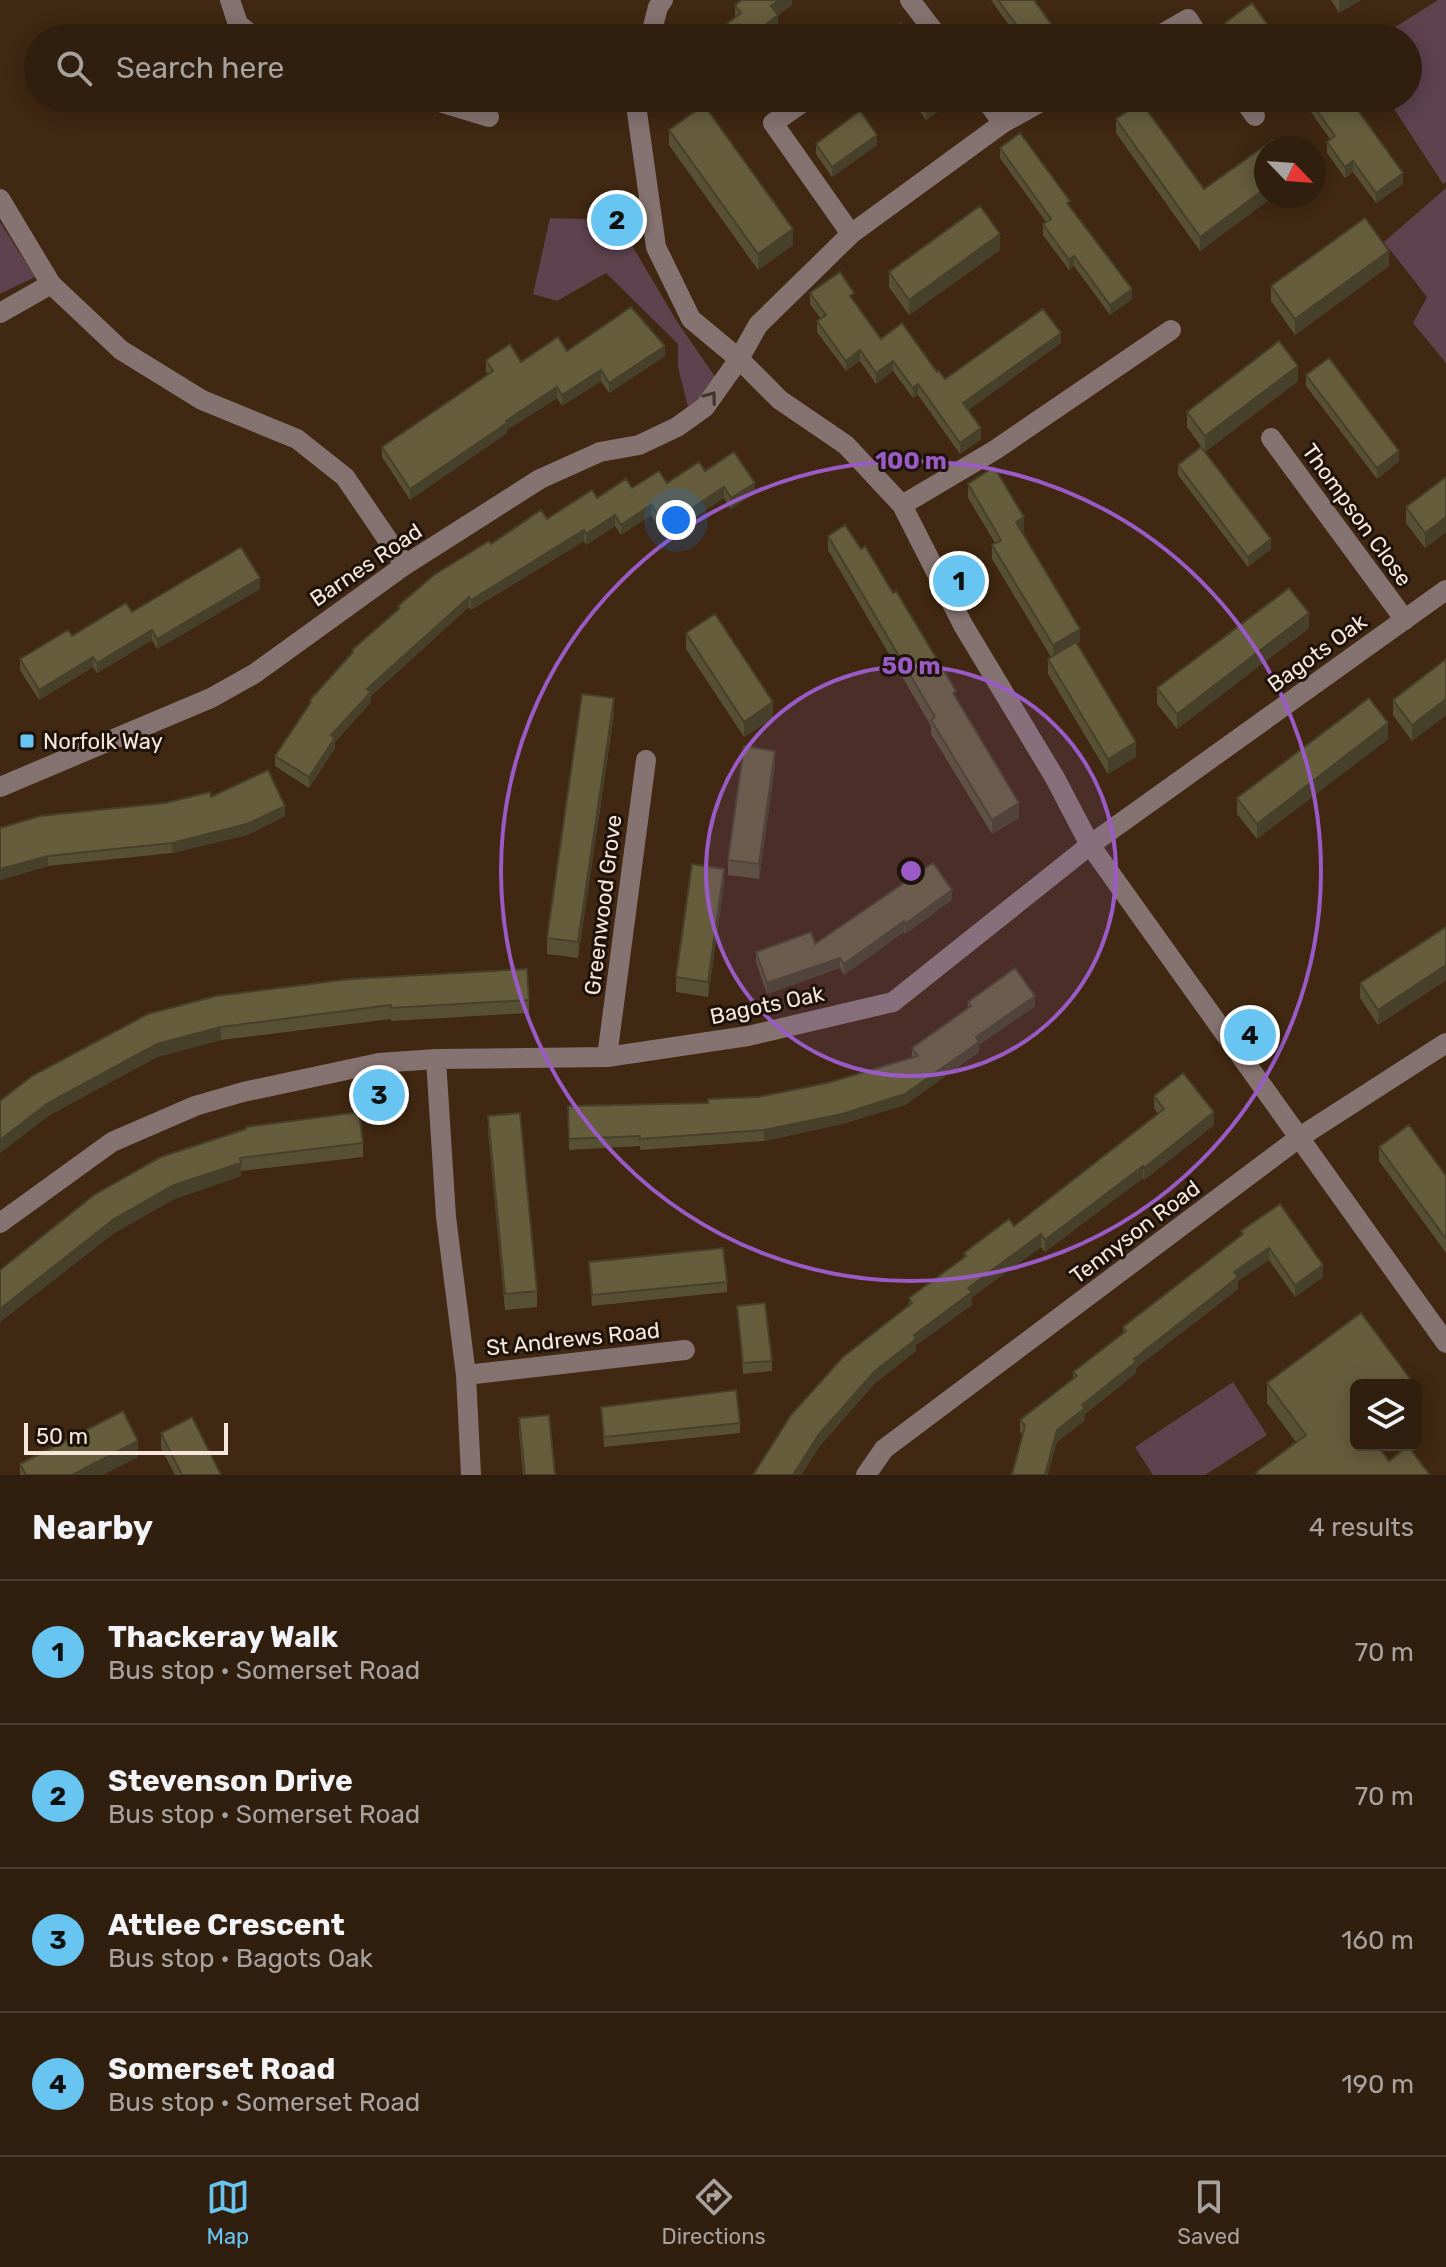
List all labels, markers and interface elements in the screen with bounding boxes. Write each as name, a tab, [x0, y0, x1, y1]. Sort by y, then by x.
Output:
search box	[24, 24, 1422, 112]
icon: search	[52, 46, 96, 90]
text: Search here	[116, 50, 284, 86]
north arrow	[1254, 136, 1326, 208]
pin: 2	[591, 190, 643, 250]
one-way arrow	[702, 391, 716, 406]
street label: Thompson Close	[1296, 438, 1418, 592]
text: 100 m	[875, 447, 947, 475]
your location	[656, 500, 696, 540]
street label: Barnes Road	[305, 518, 427, 612]
pin: 1	[933, 551, 985, 611]
street label: Bagots Oak	[1262, 608, 1372, 698]
text: 50 m	[882, 652, 940, 680]
place label: Norfolk Way	[43, 728, 163, 755]
marker: Norfolk Way	[18, 732, 36, 750]
street label: Greenwood Grove	[579, 813, 627, 997]
centre of rings	[897, 857, 925, 885]
street label: Bagots Oak	[707, 980, 827, 1030]
pin: 4	[1224, 1005, 1276, 1065]
pin: 3	[353, 1065, 405, 1125]
street label: Tennyson Road	[1065, 1174, 1205, 1290]
street label: St Andrews Road	[485, 1316, 661, 1362]
map controls	[1350, 1379, 1422, 1451]
button: layers	[1350, 1379, 1422, 1451]
scale bar	[24, 1419, 228, 1455]
text: 50 m	[36, 1423, 88, 1450]
text: Nearby	[32, 1507, 153, 1548]
text: 4 results	[1309, 1512, 1414, 1543]
text: Thackeray Walk	[108, 1619, 338, 1655]
text: 1	[52, 1637, 64, 1668]
text: 70 m	[1355, 1637, 1414, 1668]
text: Bus stop · Somerset Road	[108, 1655, 420, 1686]
text: Stevenson Drive	[108, 1763, 353, 1799]
text: 2	[50, 1781, 66, 1812]
text: 70 m	[1355, 1781, 1414, 1812]
text: Bus stop · Somerset Road	[108, 1799, 420, 1830]
text: Attlee Crescent	[108, 1907, 345, 1943]
text: 3	[49, 1925, 67, 1956]
text: 160 m	[1341, 1925, 1414, 1956]
text: Bus stop · Bagots Oak	[108, 1943, 373, 1974]
text: Somerset Road	[108, 2051, 335, 2087]
text: 4	[49, 2069, 67, 2100]
text: 190 m	[1341, 2069, 1414, 2100]
text: Bus stop · Somerset Road	[108, 2087, 420, 2118]
tab: Map	[206, 2175, 250, 2250]
tab: Directions	[661, 2175, 766, 2250]
tab: Saved	[1177, 2175, 1240, 2250]

